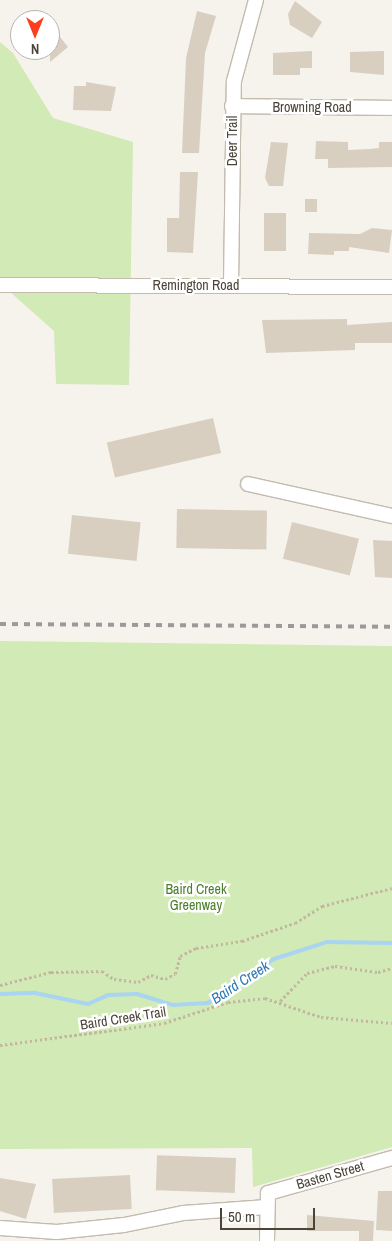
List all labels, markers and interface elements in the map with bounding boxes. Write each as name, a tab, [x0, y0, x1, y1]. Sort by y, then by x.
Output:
north arrow	[10, 10, 60, 60]
text: N	[31, 40, 39, 58]
street label: Browning Road	[272, 99, 352, 115]
street label: Deer Trail	[224, 116, 240, 166]
street label: Remington Road	[153, 277, 239, 293]
park label: Baird Creek Greenway	[165, 881, 227, 914]
water label: Baird Creek	[208, 957, 272, 1007]
street label: Baird Creek Trail	[79, 1003, 167, 1033]
street label: Basten Street	[294, 1157, 366, 1193]
scale bar	[222, 1198, 317, 1230]
text: 50 m	[228, 1206, 255, 1227]

